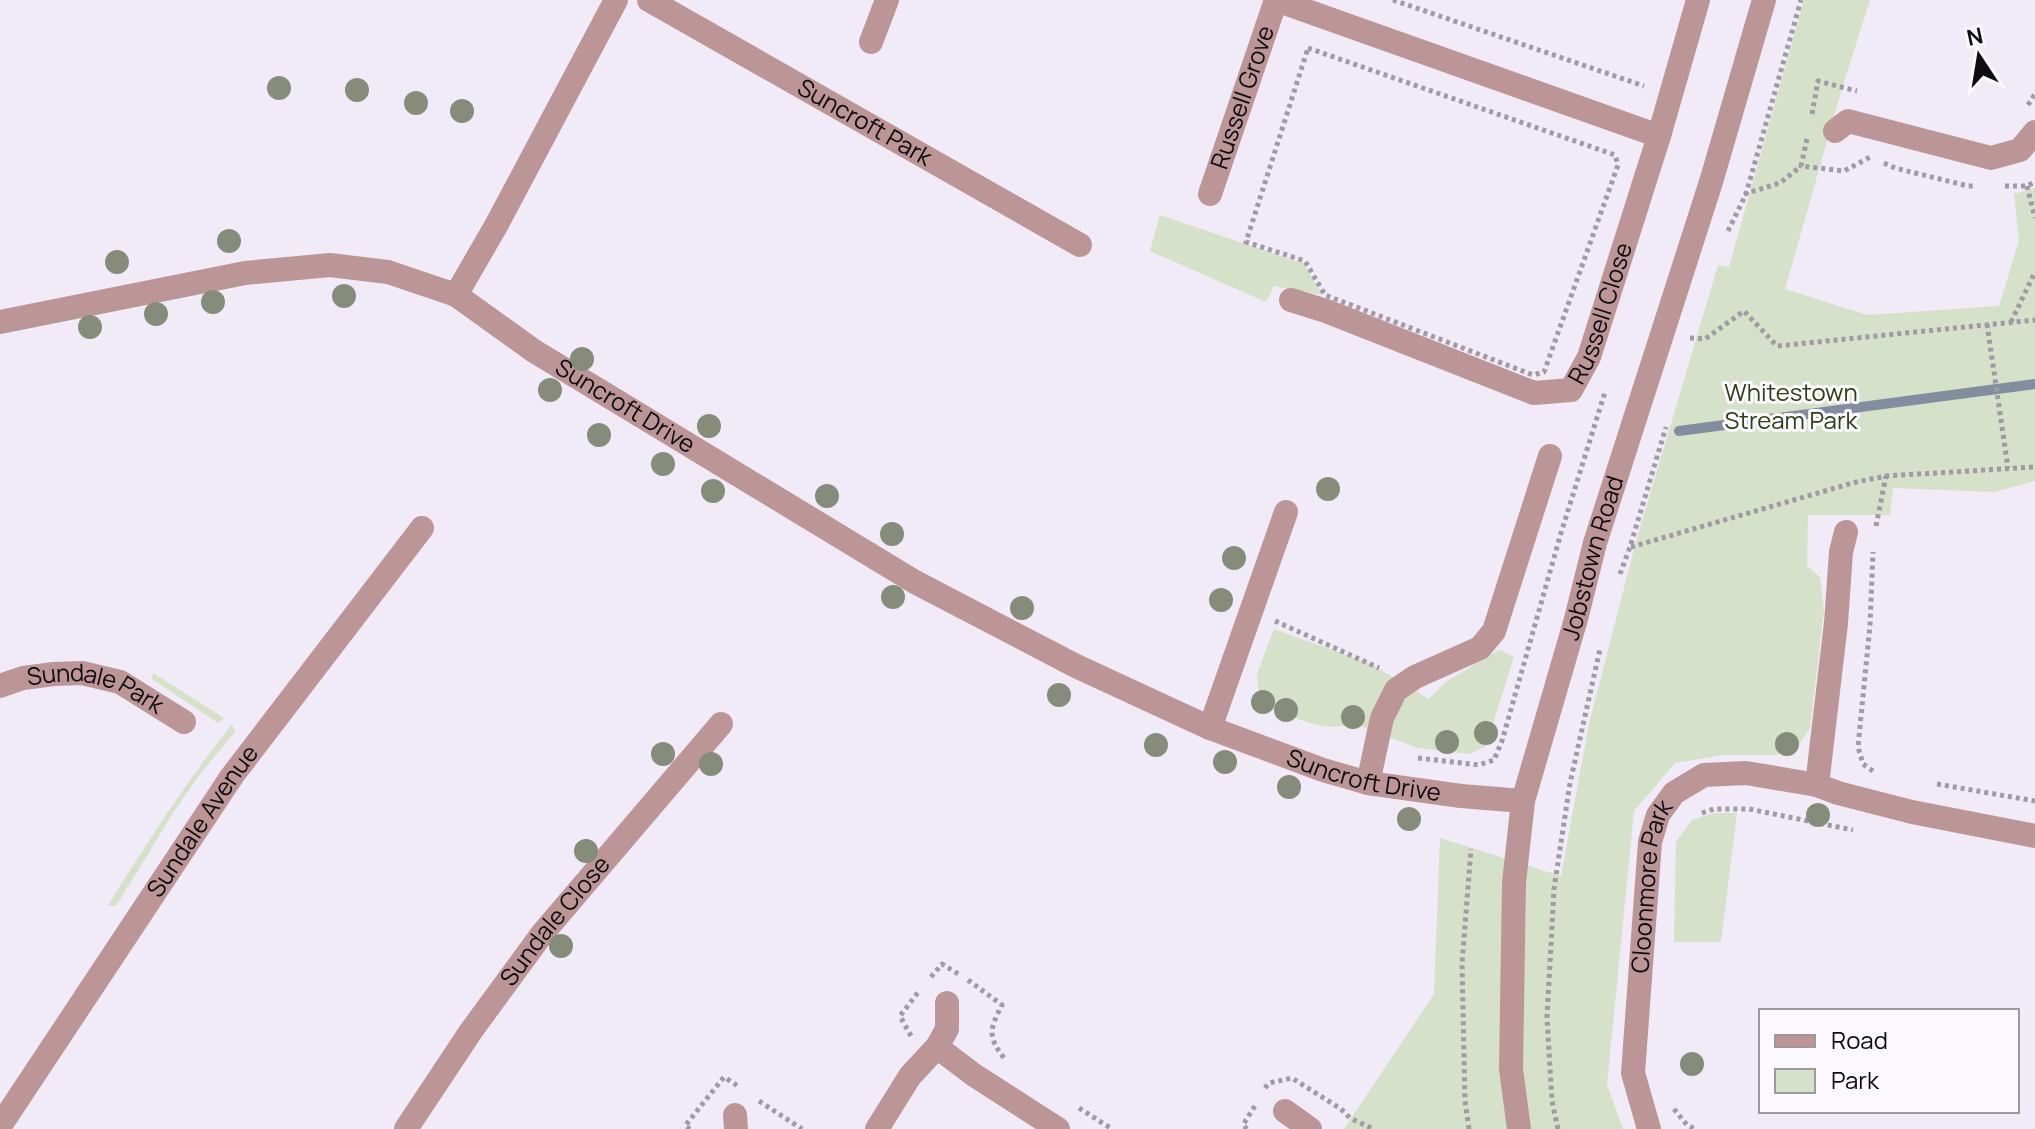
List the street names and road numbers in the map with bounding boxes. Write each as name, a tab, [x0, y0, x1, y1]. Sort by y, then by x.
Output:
street label: Russell Grove	[1202, 21, 1281, 173]
street label: Suncroft Park	[792, 70, 940, 173]
street label: Russell Close	[1559, 238, 1639, 390]
street label: Suncroft Drive	[550, 350, 702, 460]
street label: Jobstown Road	[1553, 471, 1631, 644]
street label: Sundale Park	[25, 655, 172, 721]
street label: Sundale Avenue	[138, 737, 265, 903]
street label: Suncroft Drive	[1282, 740, 1443, 808]
street label: Cloonmore Park	[1622, 791, 1680, 974]
street label: Sundale Close	[491, 848, 617, 992]

